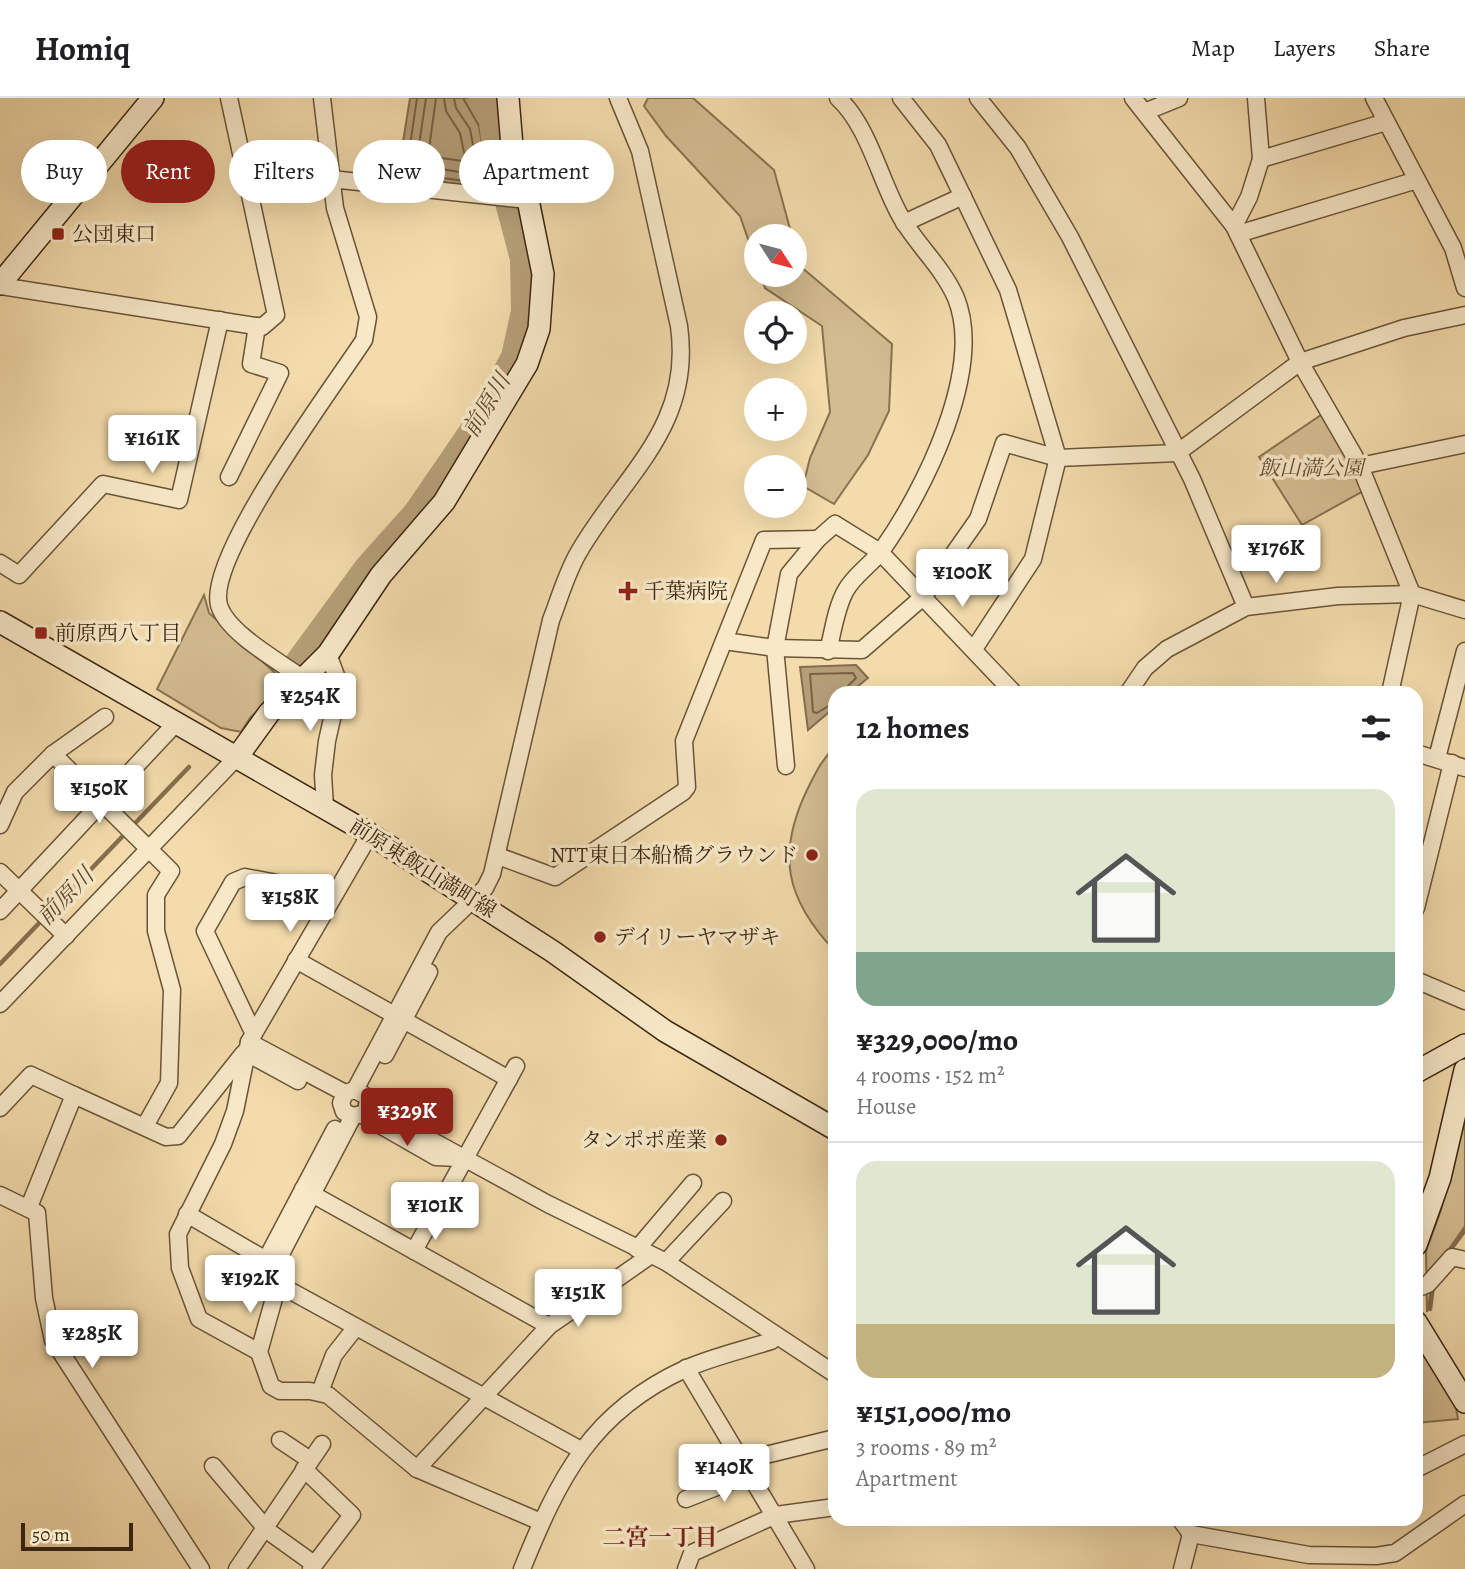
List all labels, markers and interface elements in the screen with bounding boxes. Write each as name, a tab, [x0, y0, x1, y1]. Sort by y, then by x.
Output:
text: Homiq	[35, 26, 130, 71]
text: Map	[1191, 32, 1235, 64]
text: Layers	[1273, 32, 1336, 64]
text: Share	[1374, 32, 1430, 64]
chip: Buy	[21, 140, 107, 203]
chip: Rent	[121, 140, 215, 203]
chip: Filters	[229, 140, 339, 203]
chip: New	[353, 140, 445, 203]
chip: Apartment	[459, 140, 614, 203]
place label: 公団東口	[72, 220, 156, 248]
north arrow	[744, 224, 807, 287]
map controls	[744, 224, 807, 518]
marker: 公団東口	[50, 226, 66, 242]
button: locate	[744, 301, 807, 364]
water label: 前原川	[455, 365, 519, 443]
button: +	[744, 378, 807, 441]
pin: ¥161K	[103, 416, 201, 475]
text: ¥161K	[124, 422, 180, 453]
park label: 飯山満公園	[1259, 454, 1366, 482]
button: −	[744, 455, 807, 518]
pin: ¥176K	[1227, 526, 1325, 585]
text: ¥176K	[1247, 532, 1305, 563]
pin: ¥100K	[913, 550, 1011, 609]
text: ¥100K	[932, 556, 992, 587]
place label: 千葉病院	[644, 577, 728, 605]
marker: 千葉病院	[618, 581, 638, 601]
place label: 前原西八丁目	[55, 619, 181, 647]
marker: 前原西八丁目	[33, 625, 49, 641]
pin: ¥254K	[261, 674, 359, 733]
text: ¥254K	[280, 680, 340, 711]
text: 12 homes	[856, 708, 969, 748]
icon: filters	[1357, 709, 1395, 747]
pin: ¥150K	[50, 766, 148, 825]
text: ¥150K	[70, 772, 128, 803]
street label: 前原東飯山満町線	[344, 812, 502, 924]
icon: home	[1063, 835, 1189, 961]
place label: NTT東日本船橋グラウンド	[550, 841, 798, 869]
marker: NTT東日本船橋グラウンド	[804, 847, 820, 863]
water label: 前原川	[30, 859, 103, 932]
pin: ¥158K	[241, 874, 339, 934]
text: ¥158K	[261, 881, 319, 912]
place label: デイリーヤマザキ	[614, 923, 781, 951]
marker: デイリーヤマザキ	[592, 929, 608, 945]
text: ¥329,000/mo	[856, 1020, 1018, 1060]
text: 4 rooms · 152 m²	[856, 1060, 1004, 1091]
pin: ¥329K	[358, 1088, 456, 1148]
text: House	[856, 1091, 916, 1122]
text: ¥329K	[377, 1095, 437, 1126]
place label: タンポポ産業	[581, 1126, 707, 1154]
marker: タンポポ産業	[713, 1132, 729, 1148]
pin: ¥101K	[386, 1182, 484, 1242]
text: ¥101K	[407, 1189, 463, 1220]
icon: home	[1063, 1207, 1189, 1333]
pin: ¥192K	[201, 1256, 299, 1315]
text: ¥192K	[221, 1262, 279, 1293]
pin: ¥151K	[529, 1270, 627, 1329]
text: ¥151K	[551, 1276, 605, 1307]
pin: ¥285K	[43, 1310, 141, 1370]
text: ¥285K	[62, 1317, 122, 1348]
text: ¥151,000/mo	[856, 1392, 1011, 1432]
text: 3 rooms · 89 m²	[856, 1432, 997, 1463]
pin: ¥140K	[675, 1444, 773, 1504]
text: ¥140K	[695, 1451, 753, 1482]
text: Apartment	[856, 1463, 958, 1494]
scale bar	[21, 1520, 133, 1552]
text: 50 m	[32, 1522, 70, 1548]
district label: 二宮一丁目	[603, 1522, 718, 1553]

